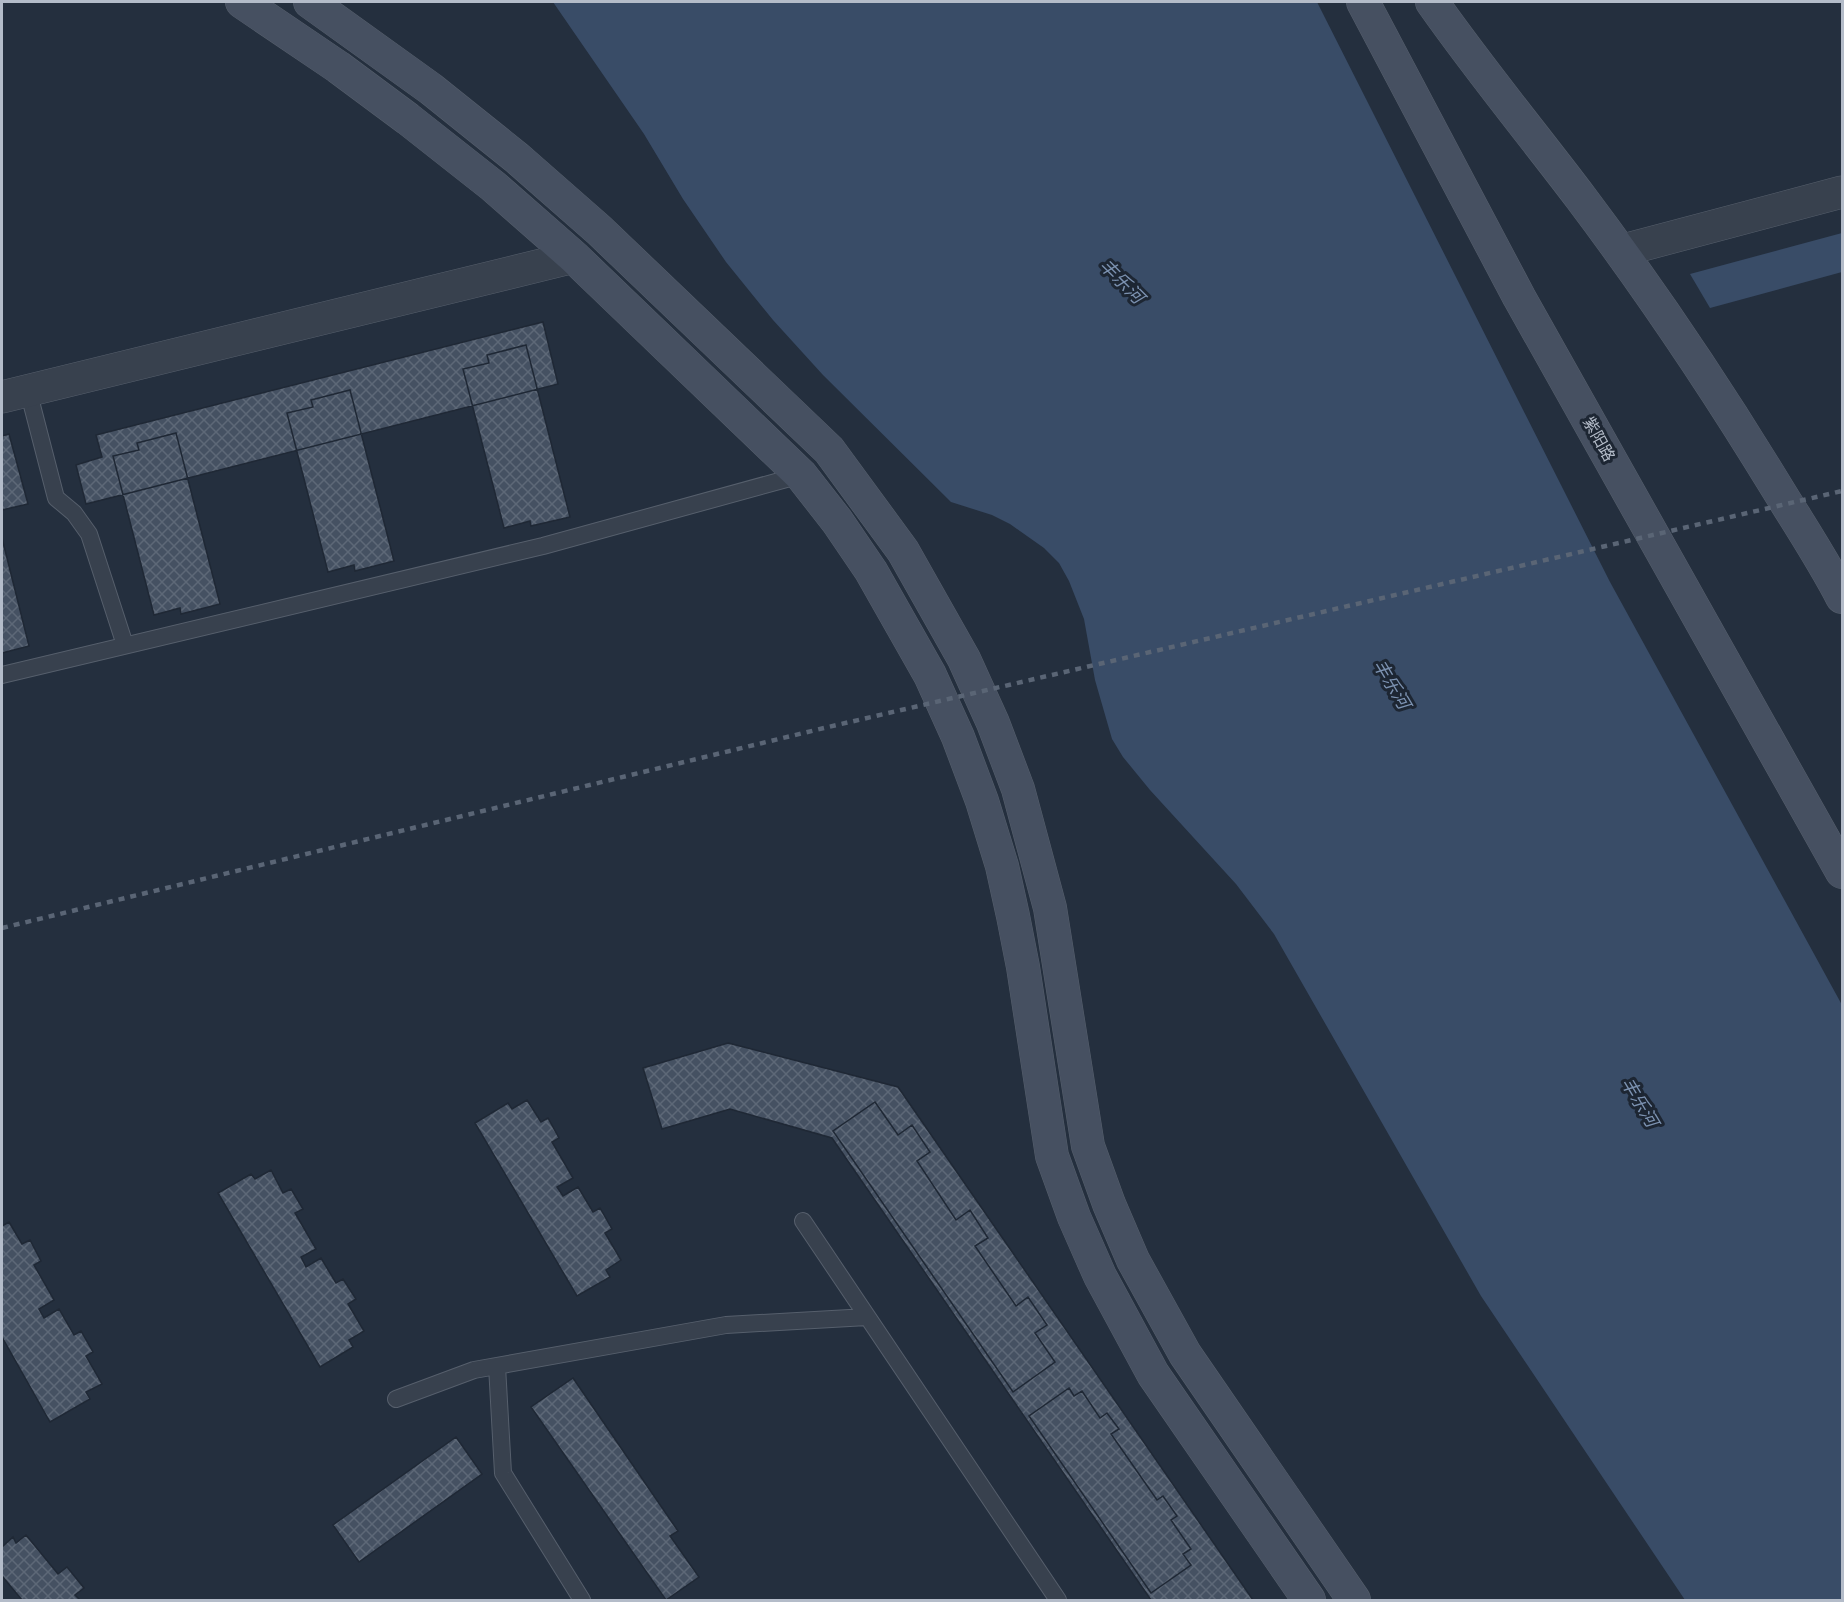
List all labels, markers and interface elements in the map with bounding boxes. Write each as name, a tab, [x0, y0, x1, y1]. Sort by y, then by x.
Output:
water label: 丰乐河	[1095, 254, 1151, 310]
street label: 紫阳路	[1579, 413, 1619, 465]
water label: 丰乐河	[1369, 655, 1416, 715]
water label: 丰乐河	[1617, 1073, 1664, 1133]

